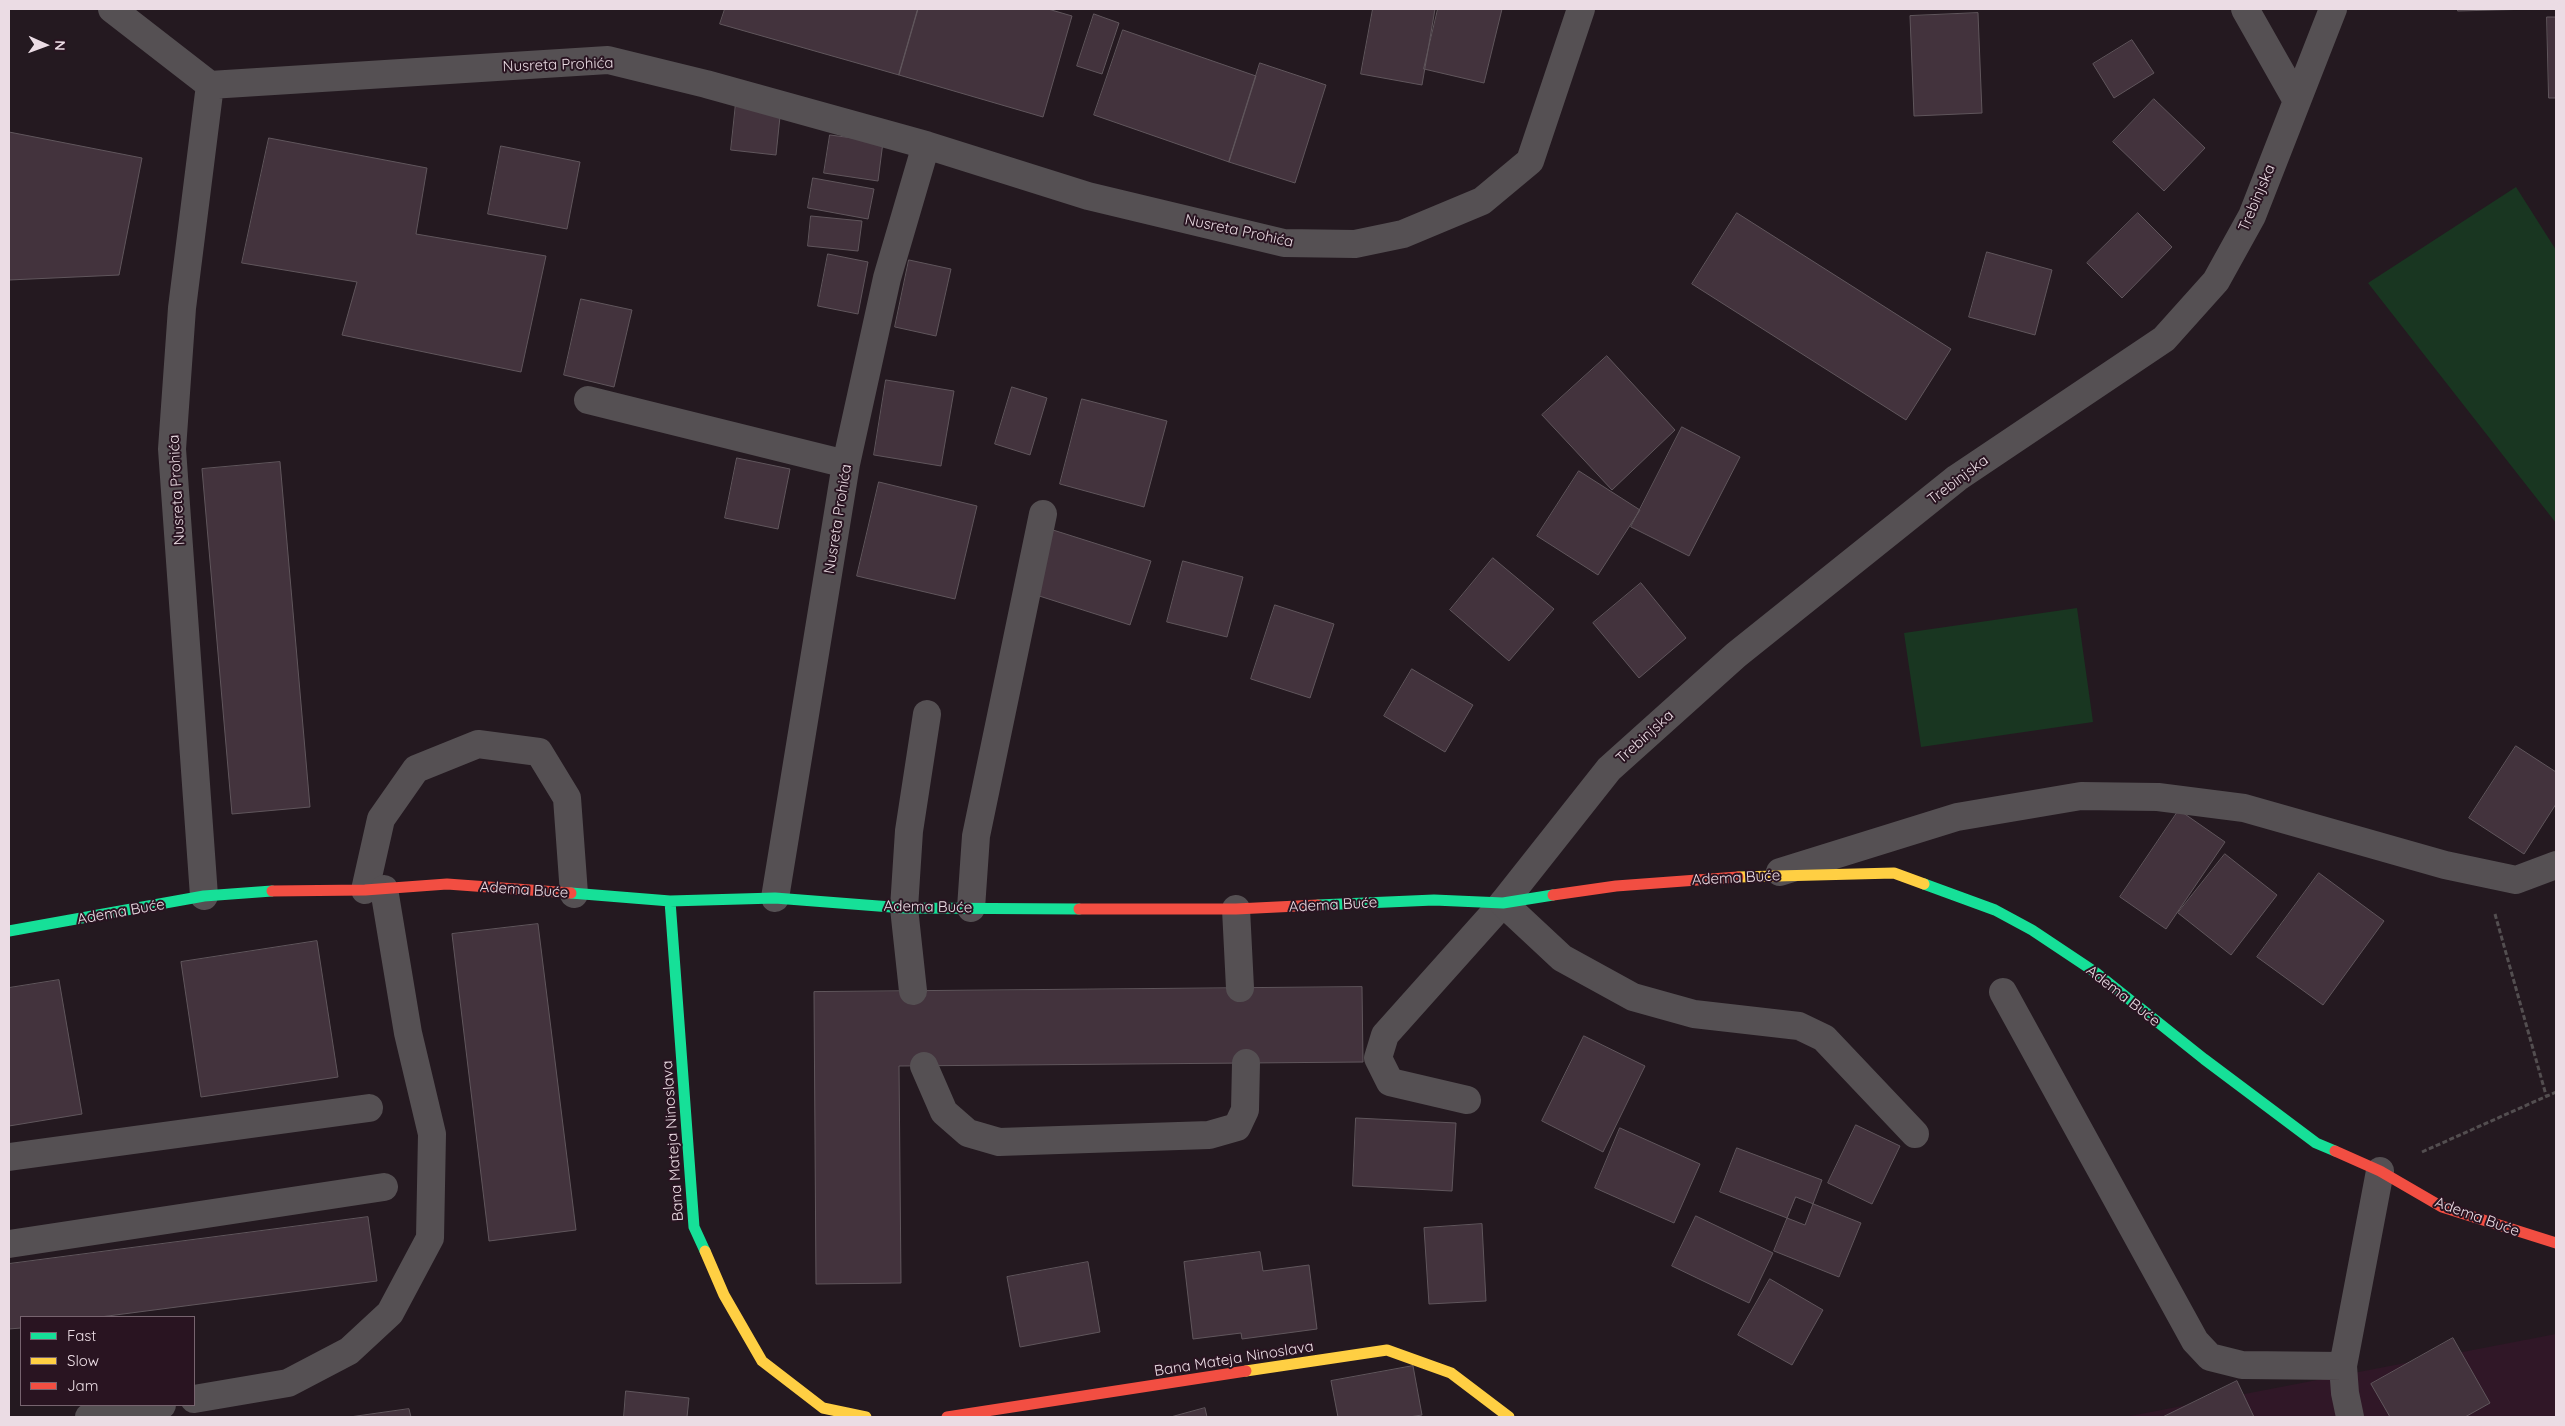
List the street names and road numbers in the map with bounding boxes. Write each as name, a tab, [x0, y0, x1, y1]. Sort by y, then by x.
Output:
street label: Nusreta Prohića	[502, 54, 614, 76]
street label: Trebinjska	[2235, 162, 2279, 234]
street label: Nusreta Prohića	[1183, 211, 1295, 251]
street label: Nusreta Prohića	[165, 434, 189, 546]
street label: Trebinjska	[1924, 451, 1992, 509]
street label: Nusreta Prohića	[820, 463, 856, 575]
street label: Trebinjska	[1613, 706, 1677, 768]
street label: Adema Buće	[1691, 867, 1781, 889]
street label: Adema Buće	[479, 878, 569, 902]
street label: Adema Buće	[1288, 894, 1378, 916]
street label: Adema Buće	[76, 895, 166, 929]
street label: Adema Buće	[884, 897, 972, 917]
street label: Adema Buće	[2083, 962, 2163, 1030]
street label: Bana Mateja Ninoslava	[658, 1060, 688, 1222]
street label: Adema Buće	[2432, 1193, 2522, 1241]
street label: Bana Mateja Ninoslava	[1153, 1338, 1315, 1380]

